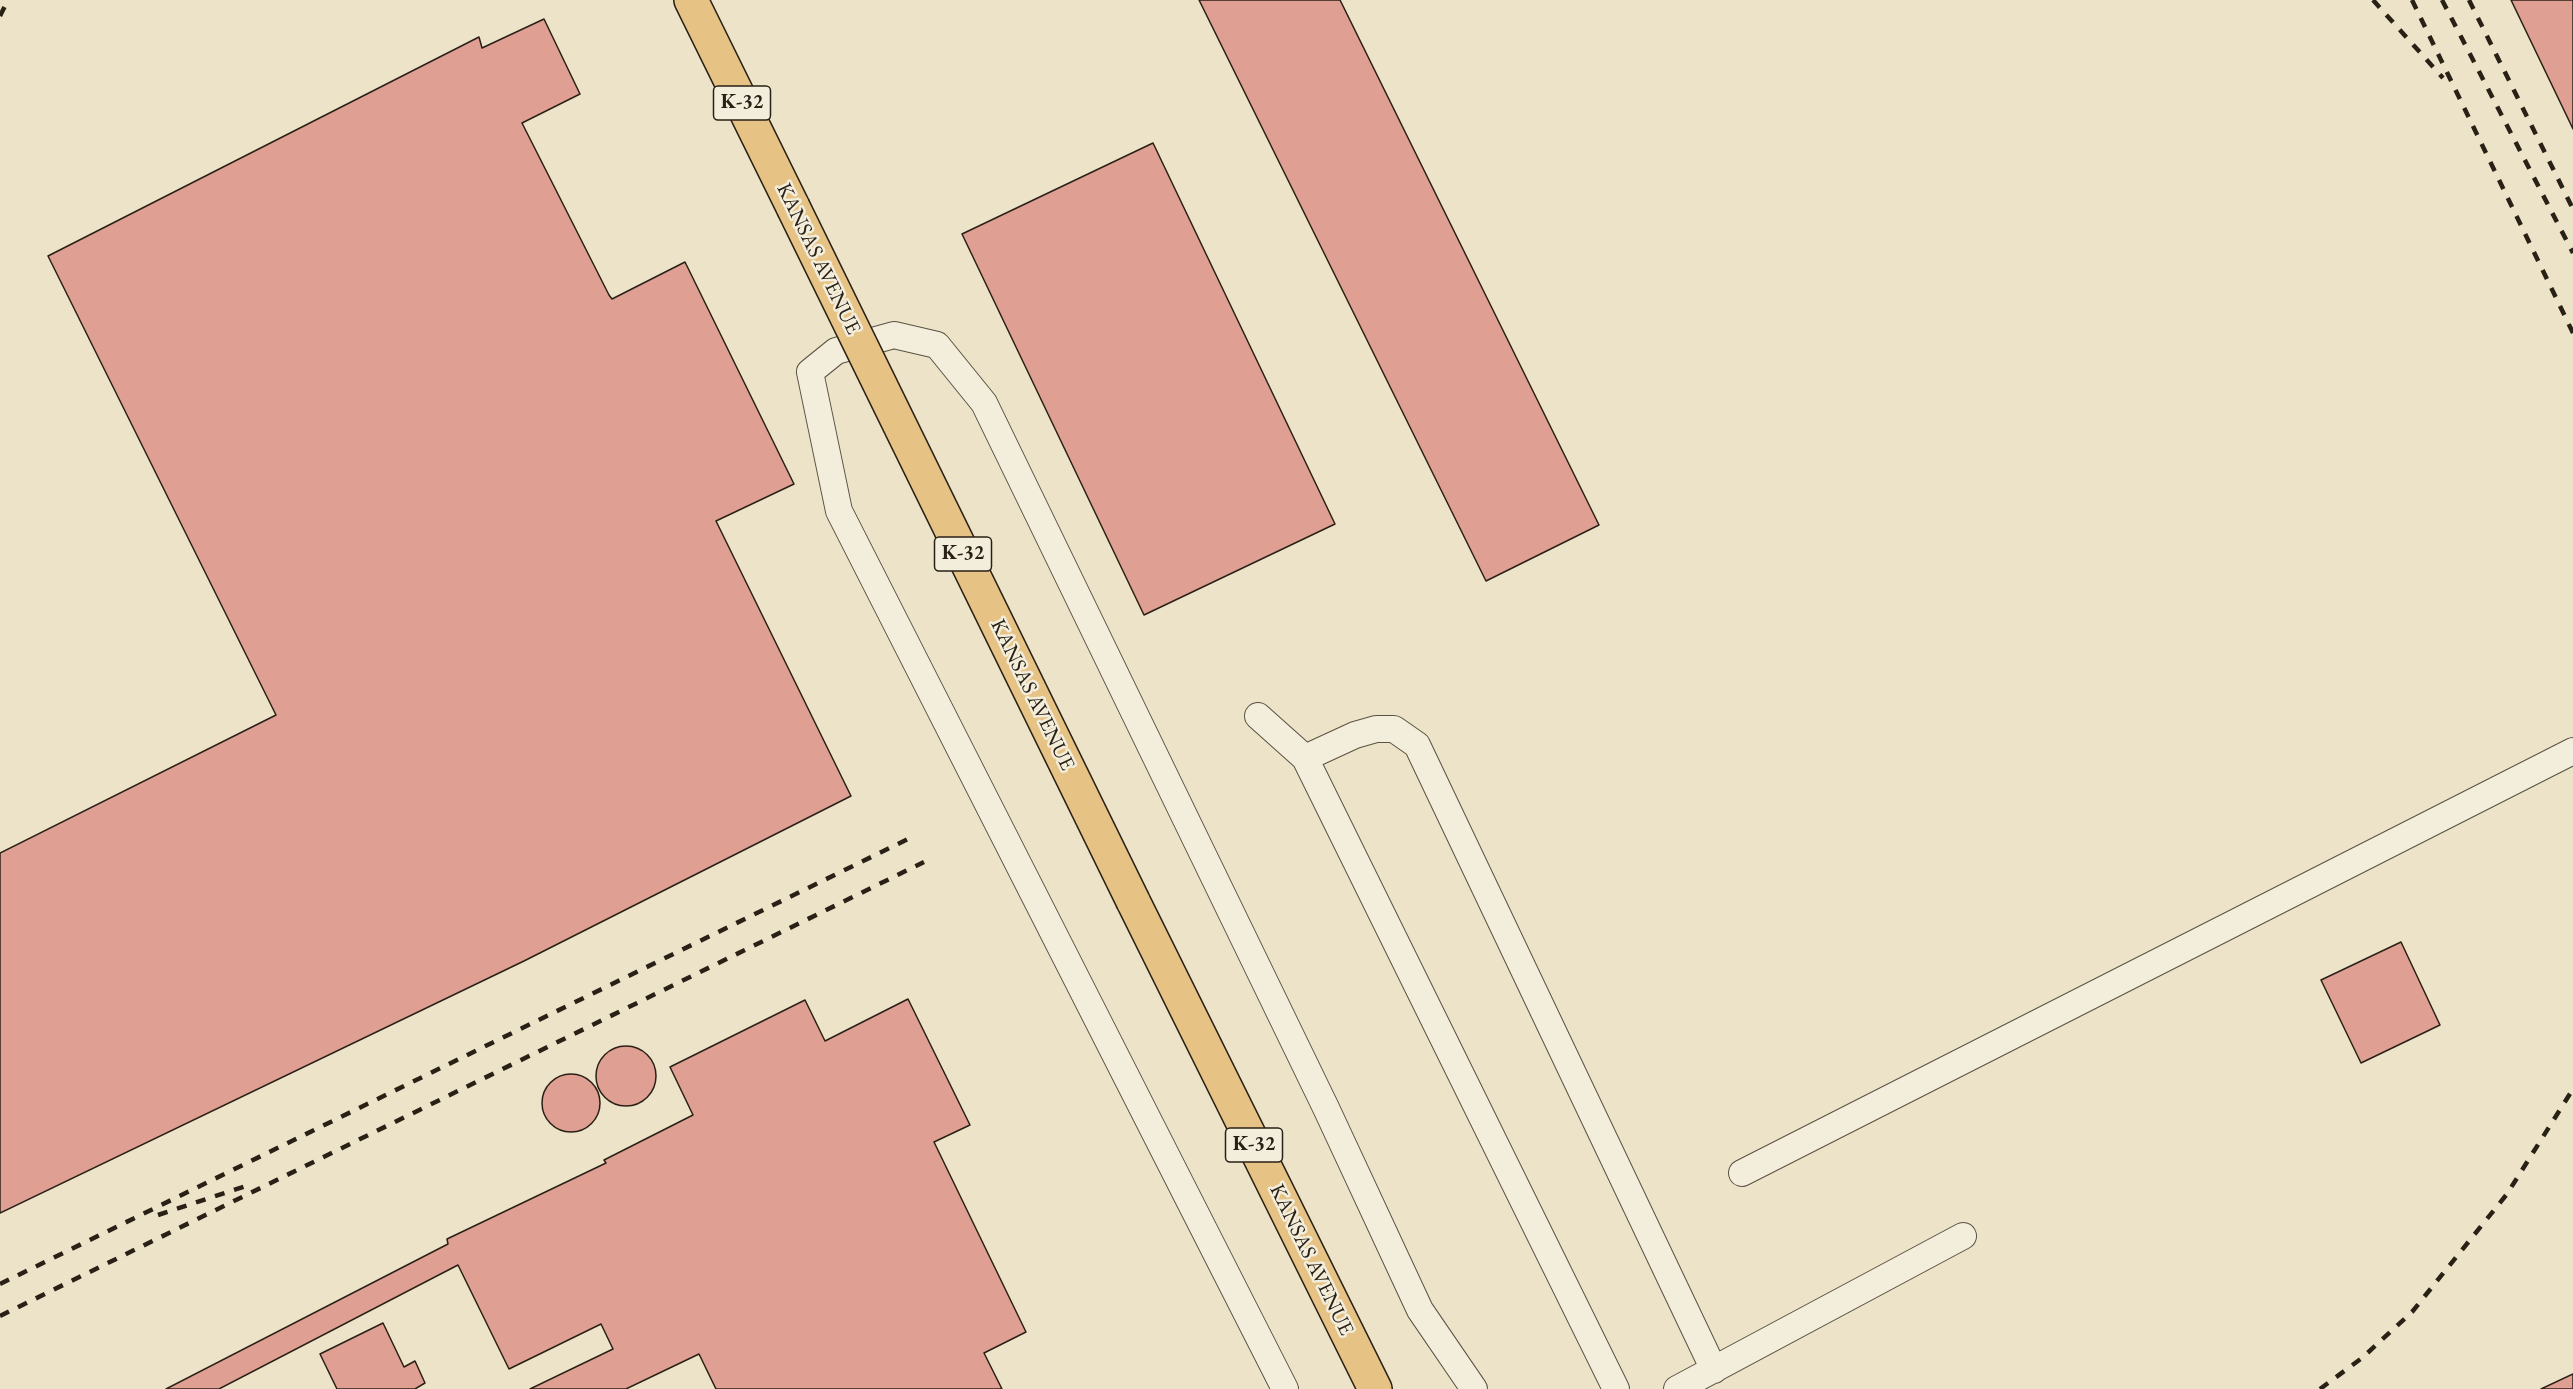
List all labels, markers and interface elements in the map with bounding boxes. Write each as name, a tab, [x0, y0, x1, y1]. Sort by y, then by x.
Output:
road number: K-32	[714, 86, 771, 120]
street label: KANSAS AVENUE	[770, 179, 866, 339]
road number: K-32	[934, 537, 992, 571]
street label: KANSAS AVENUE	[984, 615, 1080, 775]
road number: K-32	[1226, 1128, 1282, 1162]
street label: KANSAS AVENUE	[1263, 1180, 1359, 1340]

